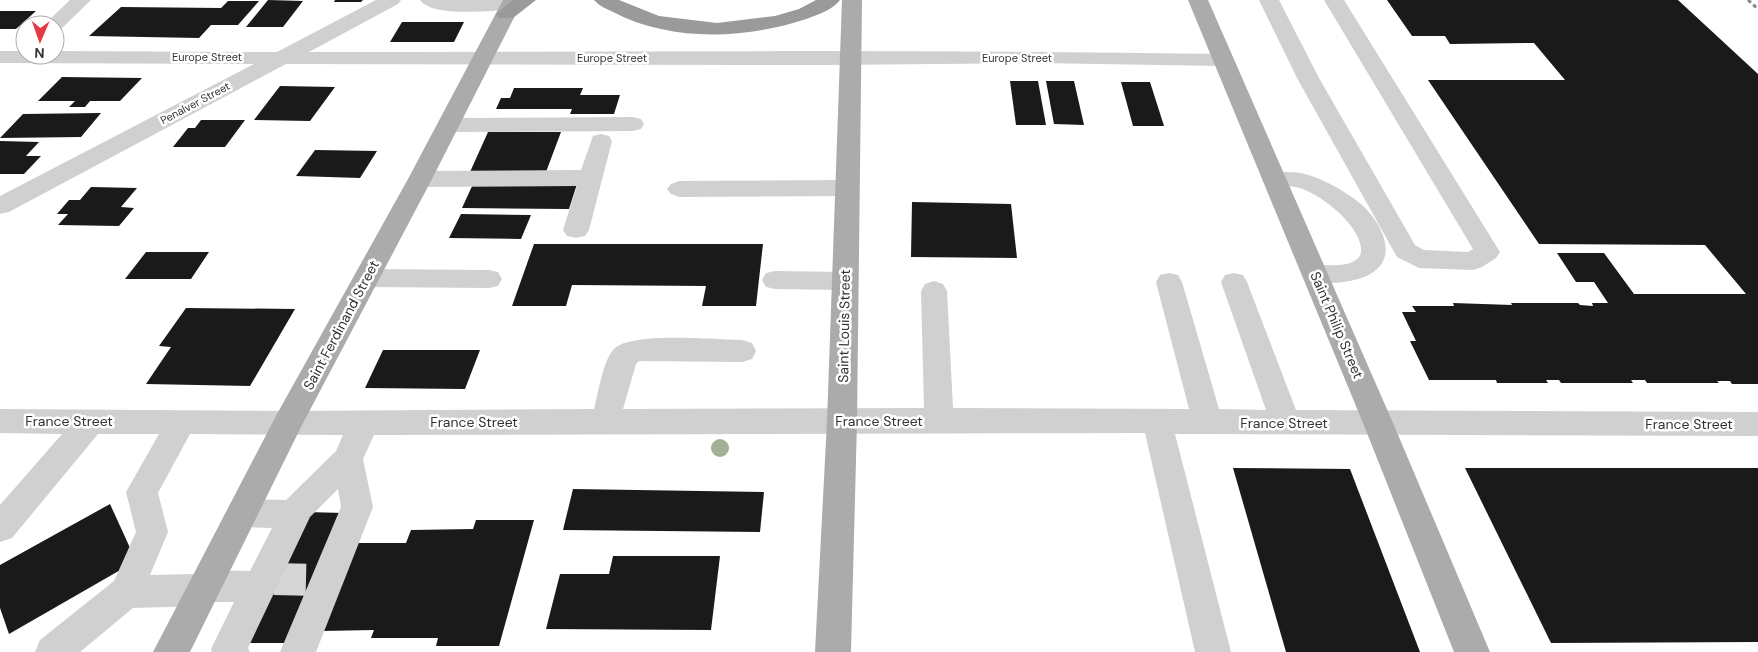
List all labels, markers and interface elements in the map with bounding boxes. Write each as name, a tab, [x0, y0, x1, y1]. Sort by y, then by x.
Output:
north arrow	[15, 15, 65, 65]
text: N	[34, 44, 45, 62]
street label: Europe Street	[172, 50, 242, 64]
street label: Europe Street	[577, 51, 647, 65]
street label: Europe Street	[982, 51, 1052, 65]
street label: Penalver Street	[158, 79, 232, 127]
street label: Saint Ferdinand Street	[299, 257, 383, 393]
street label: Saint Louis Street	[834, 269, 854, 383]
street label: Saint Philip Street	[1306, 269, 1368, 381]
street label: France Street	[25, 412, 113, 430]
street label: France Street	[835, 412, 923, 430]
street label: France Street	[430, 413, 518, 431]
street label: France Street	[1240, 414, 1328, 432]
street label: France Street	[1645, 415, 1733, 433]

